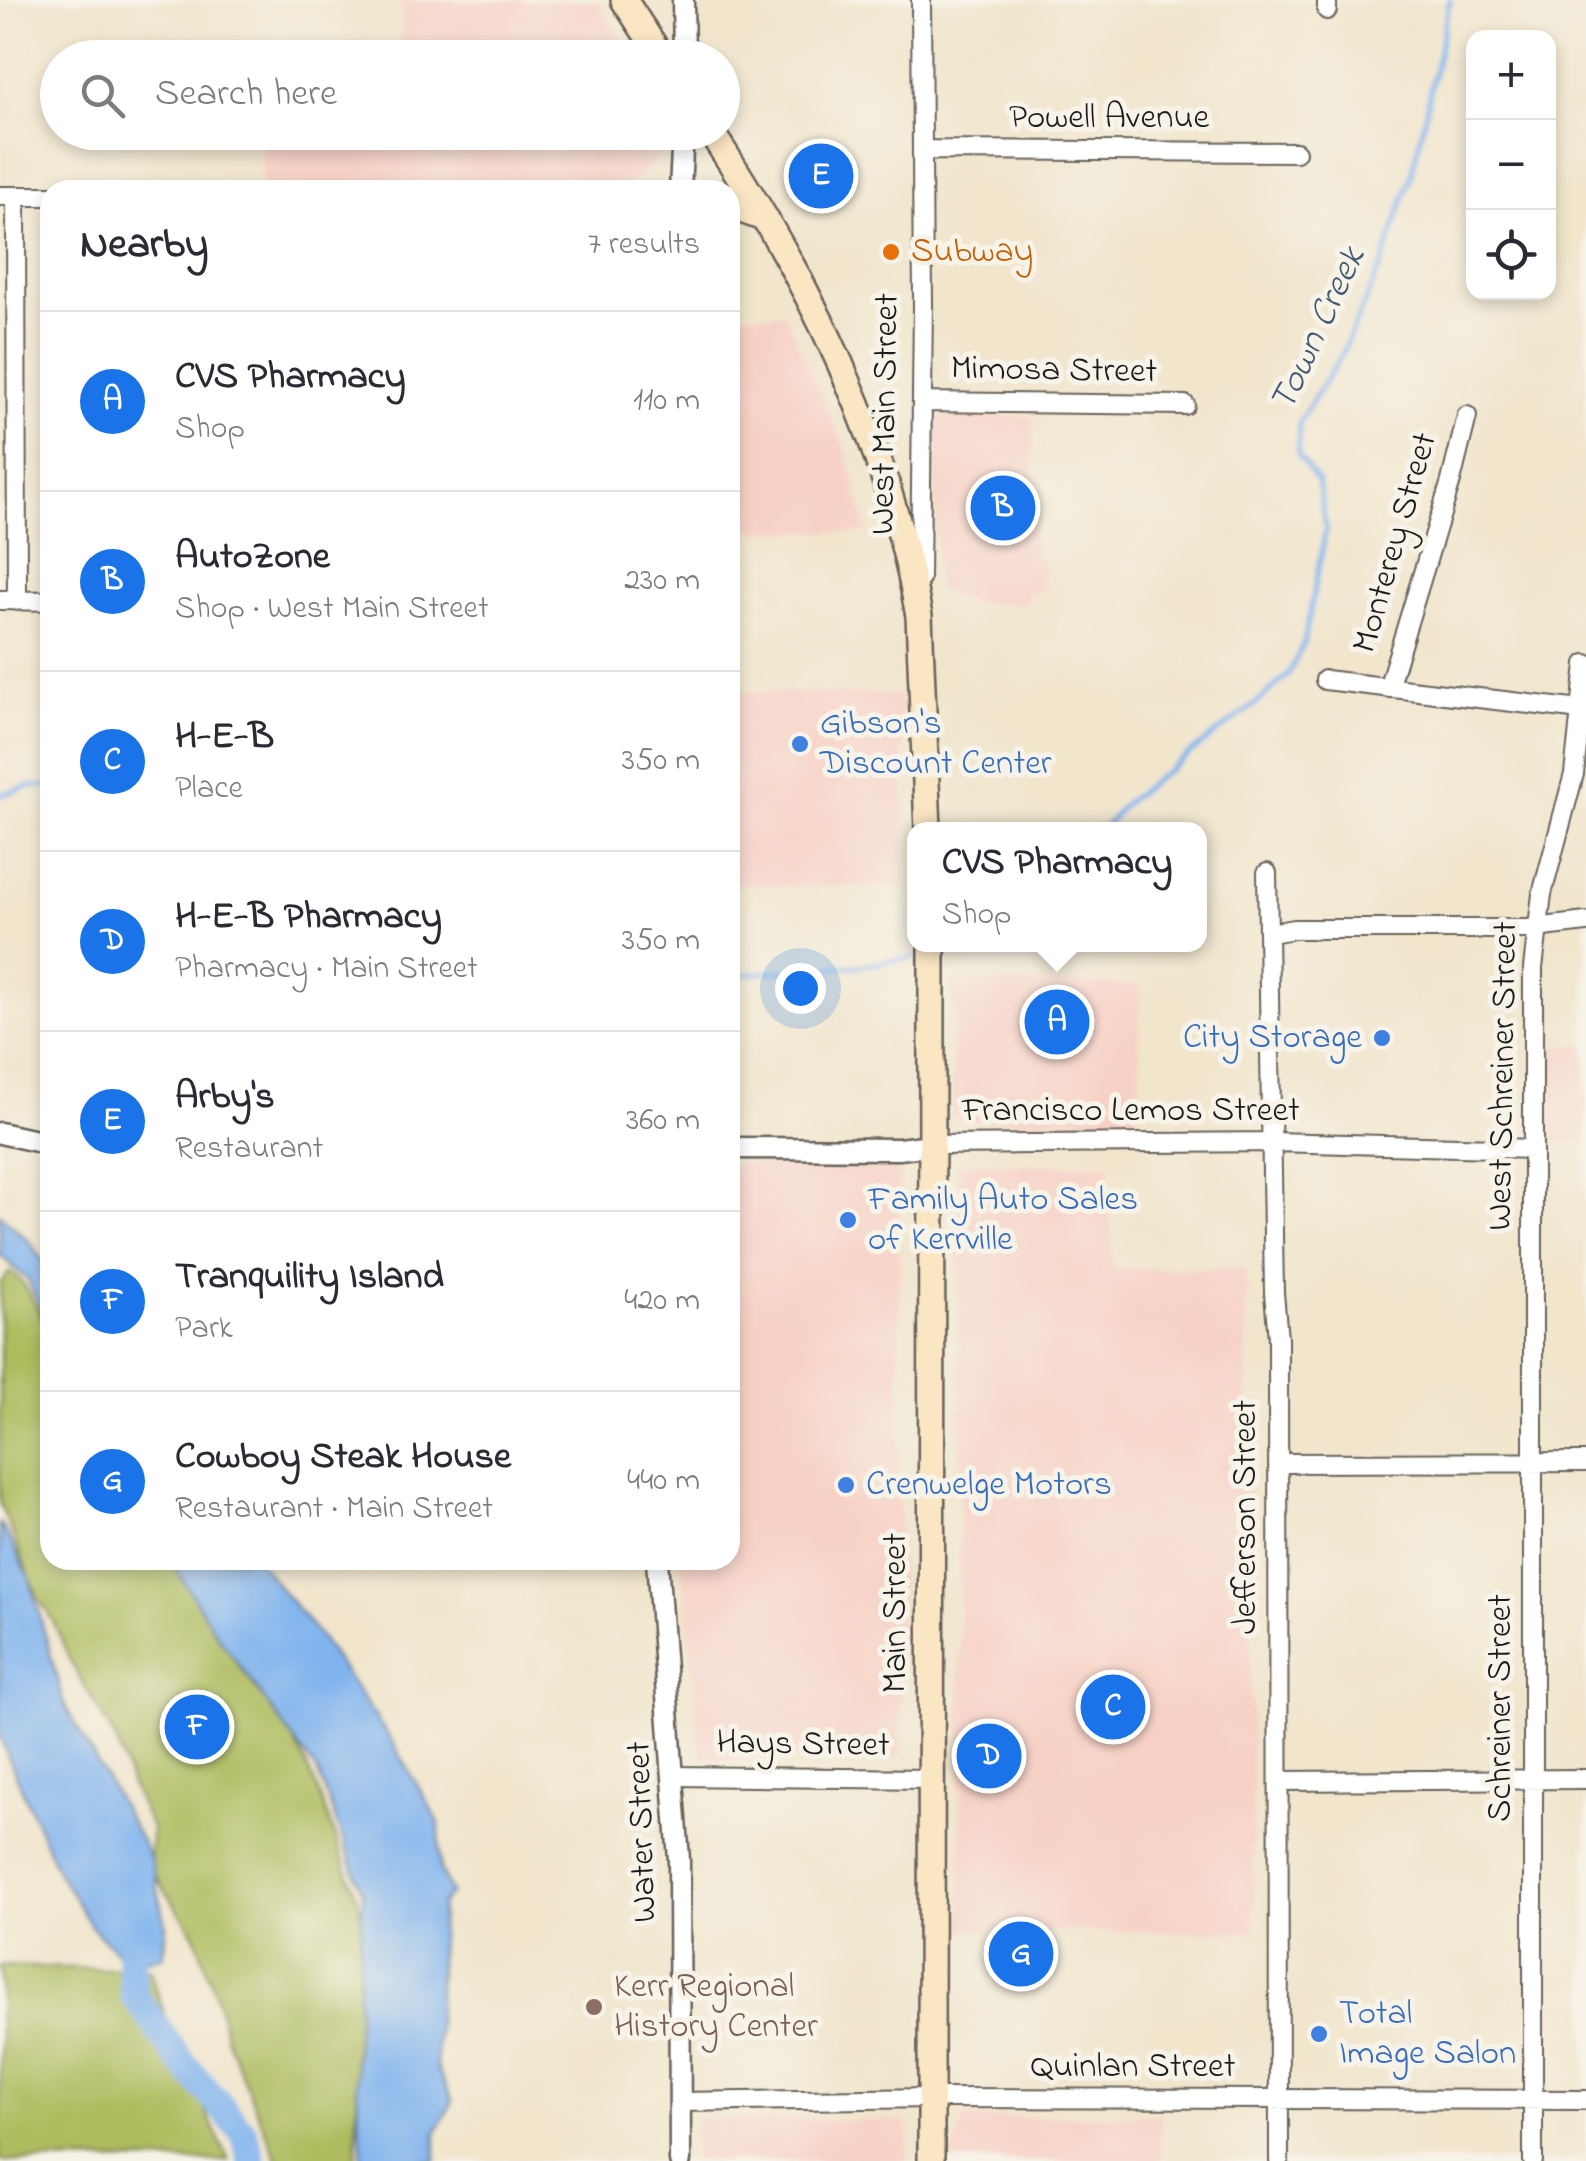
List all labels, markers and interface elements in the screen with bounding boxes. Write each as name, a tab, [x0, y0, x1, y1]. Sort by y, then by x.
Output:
map controls	[1466, 30, 1556, 300]
button: +	[1466, 30, 1556, 120]
search box	[40, 40, 740, 150]
text: Search here	[155, 67, 337, 123]
icon: search	[75, 68, 130, 123]
street label: Powell Avenue	[1009, 93, 1209, 144]
button: −	[1466, 120, 1556, 210]
pin: E	[788, 138, 854, 214]
button: locate	[1466, 210, 1556, 300]
text: Nearby	[80, 215, 208, 276]
text: 7 results	[588, 222, 700, 269]
place label: Subway	[911, 227, 1033, 278]
water label: Town Creek	[1256, 237, 1382, 422]
marker: Subway	[880, 241, 902, 263]
street label: West Main Street	[858, 292, 914, 535]
street label: Mimosa Street	[950, 344, 1158, 398]
text: CVS Pharmacy	[175, 350, 406, 406]
text: A	[103, 378, 122, 425]
text: 110 m	[633, 378, 700, 425]
text: Shop	[175, 406, 245, 453]
street label: Monterey Street	[1340, 427, 1452, 659]
pin: B	[970, 470, 1036, 546]
text: AutoZone	[175, 530, 330, 586]
text: B	[102, 558, 123, 605]
text: 230 m	[624, 558, 700, 605]
text: Shop · West Main Street	[175, 586, 489, 633]
place label: Gibson's Discount Center	[819, 699, 1052, 790]
text: H-E-B	[175, 710, 274, 766]
marker: Gibson's Discount Center	[789, 733, 811, 755]
text: C	[104, 738, 121, 785]
text: 350 m	[622, 738, 700, 785]
text: Place	[175, 766, 243, 813]
popup	[907, 822, 1207, 952]
text: CVS Pharmacy	[942, 836, 1172, 892]
text: H-E-B Pharmacy	[175, 890, 442, 946]
text: Shop	[942, 892, 1011, 939]
text: D	[101, 918, 124, 965]
text: 350 m	[622, 918, 700, 965]
street label: West Schreiner Street	[1476, 921, 1532, 1231]
text: Pharmacy · Main Street	[175, 946, 478, 993]
your location	[775, 963, 826, 1014]
pin: A	[1024, 984, 1090, 1060]
place label: City Storage	[1183, 1013, 1362, 1064]
marker: City Storage	[1371, 1027, 1393, 1049]
text: Arby's	[175, 1070, 275, 1126]
street label: Francisco Lemos Street	[961, 1086, 1300, 1137]
text: E	[103, 1098, 122, 1145]
text: 360 m	[626, 1098, 700, 1145]
text: Restaurant	[175, 1126, 323, 1173]
place label: Family Auto Sales of Kerrville	[867, 1175, 1138, 1266]
marker: Family Auto Sales of Kerrville	[837, 1209, 859, 1231]
text: Tranquility Island	[175, 1250, 444, 1306]
text: F	[102, 1278, 123, 1325]
text: 420 m	[624, 1278, 700, 1325]
text: Park	[175, 1306, 233, 1353]
street label: Jefferson Street	[1221, 1399, 1272, 1634]
text: Cowboy Steak House	[175, 1430, 511, 1486]
text: G	[102, 1458, 123, 1505]
text: 440 m	[627, 1458, 700, 1505]
place label: Crenwelge Motors	[866, 1460, 1112, 1511]
marker: Crenwelge Motors	[835, 1474, 857, 1496]
text: Restaurant · Main Street	[175, 1486, 493, 1533]
street label: Main Street	[871, 1532, 922, 1693]
street label: Schreiner Street	[1476, 1594, 1527, 1822]
pin: C	[1080, 1670, 1146, 1744]
pin: F	[164, 1690, 230, 1764]
street label: Hays Street	[716, 1718, 890, 1772]
pin: D	[956, 1718, 1022, 1794]
street label: Water Street	[614, 1740, 672, 1923]
pin: G	[988, 1916, 1054, 1992]
place label: Kerr Regional History Center	[614, 1962, 818, 2053]
place label: Total Image Salon	[1339, 1989, 1516, 2080]
marker: Kerr Regional History Center	[583, 1996, 605, 2018]
marker: Total Image Salon	[1308, 2023, 1330, 2045]
street label: Quinlan Street	[1031, 2042, 1236, 2093]

